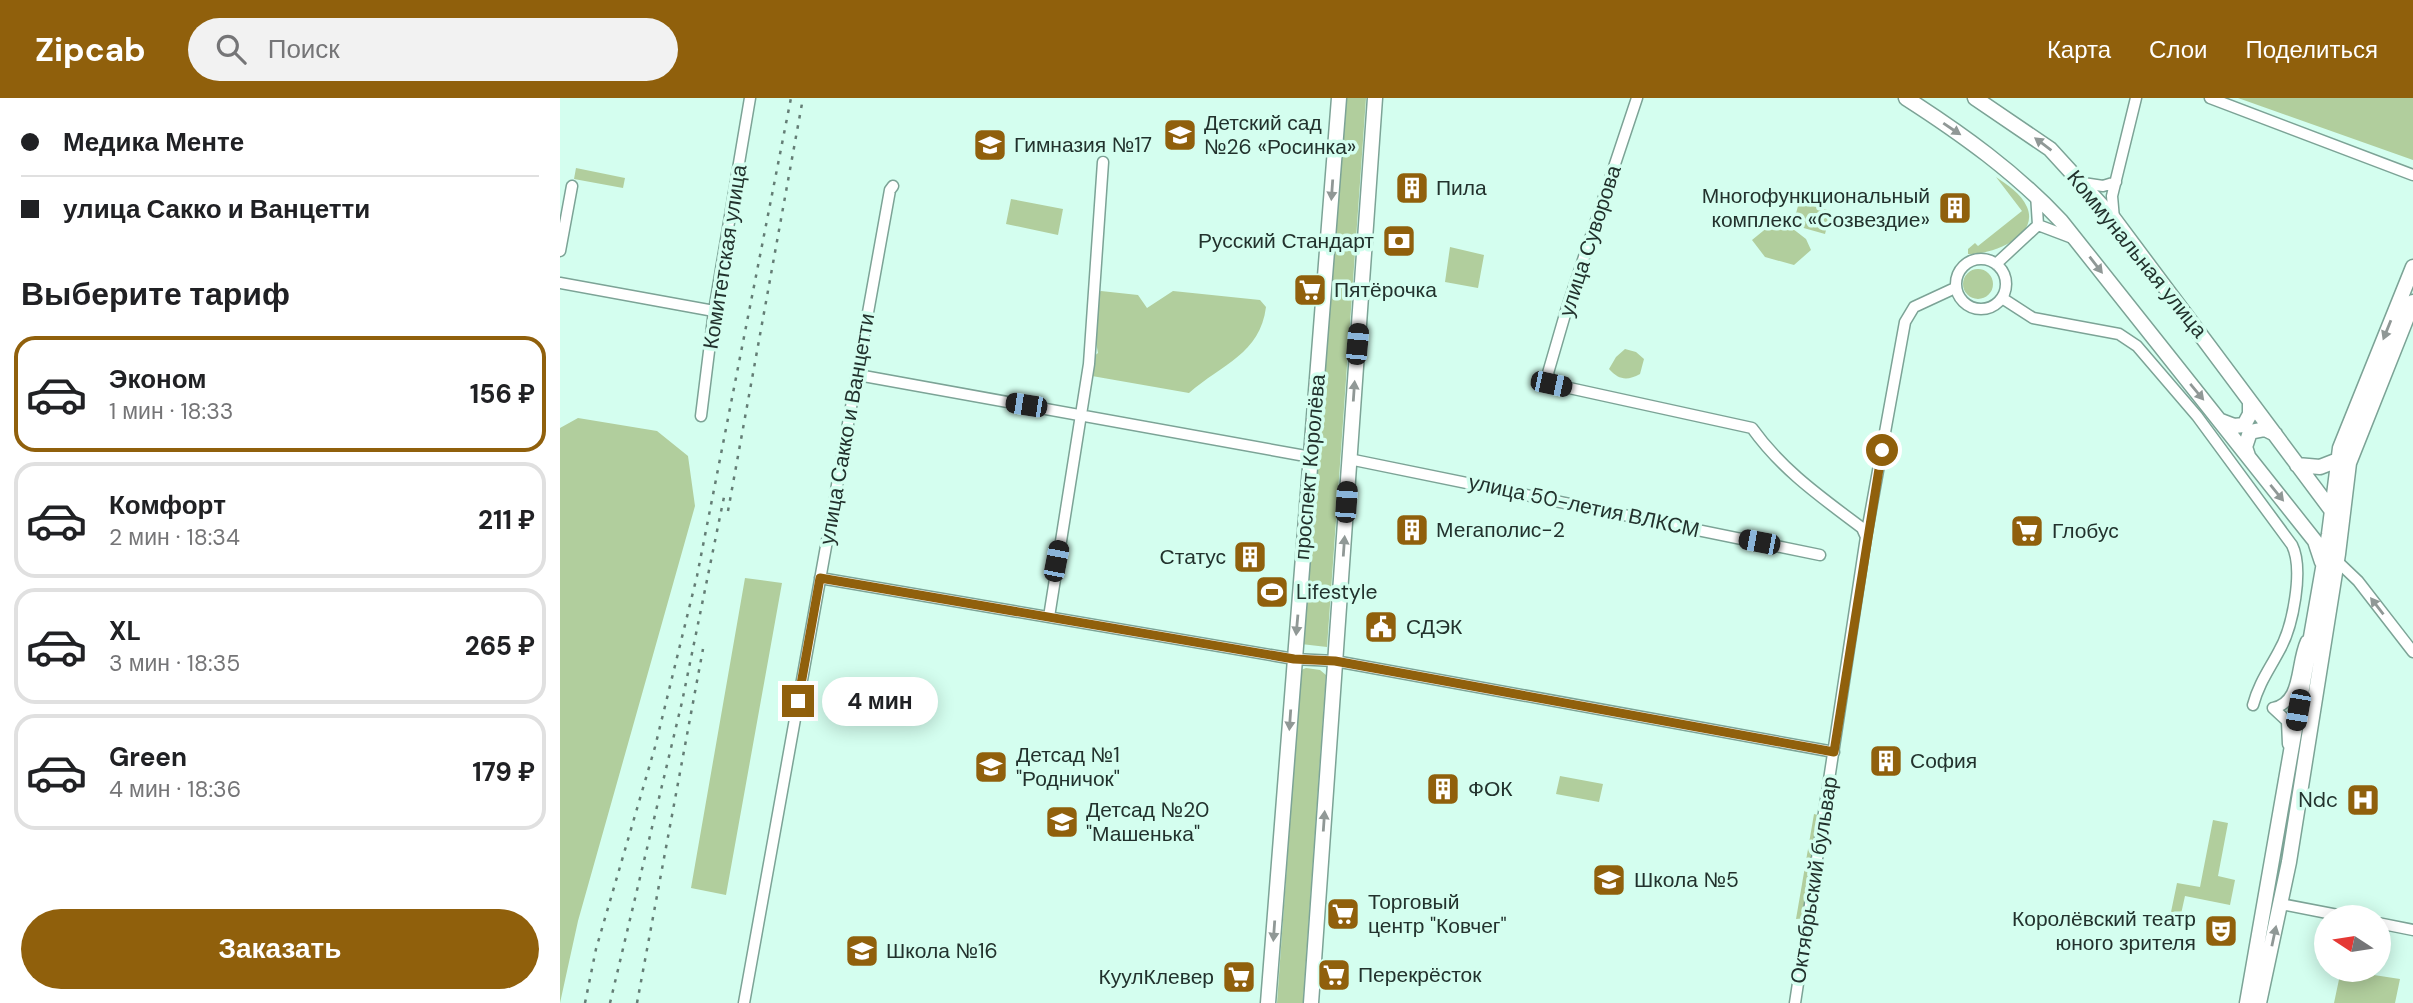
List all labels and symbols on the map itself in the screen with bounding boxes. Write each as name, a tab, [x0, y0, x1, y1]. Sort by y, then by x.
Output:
place label: Детский сад №26 «Росинка»	[1204, 109, 1356, 161]
school or university icon: Детский сад №26 «Росинка»	[1161, 116, 1199, 154]
one-way arrow	[1942, 122, 1962, 135]
school or university icon: Гимназия №17	[971, 126, 1009, 164]
place label: Гимназия №17	[1014, 131, 1152, 159]
one-way arrow	[2034, 137, 2052, 151]
street label: улица Суворова	[1552, 161, 1628, 320]
street label: Комитетская улица	[697, 162, 753, 351]
street label: Коммунальная улица	[2061, 164, 2214, 344]
building icon: Пила	[1393, 169, 1431, 207]
place label: Пила	[1436, 174, 1487, 202]
one-way arrow	[1326, 180, 1337, 202]
place label: Многофункциональный комплекс «Созвездие»	[1702, 182, 1930, 234]
building icon: Многофункциональный комплекс «Созвездие»	[1936, 189, 1974, 227]
bank icon: Русский Стандарт	[1380, 222, 1418, 260]
place label: Русский Стандарт	[1198, 227, 1374, 255]
one-way arrow	[2088, 256, 2103, 274]
supermarket icon: Пятёрочка	[1291, 271, 1329, 309]
place label: Пятёрочка	[1334, 276, 1437, 304]
street label: улица Сакко и Ванцетти	[813, 311, 881, 547]
one-way arrow	[2381, 320, 2393, 340]
car	[1345, 322, 1370, 366]
car	[1529, 369, 1574, 399]
street label: проспект Королёва	[1288, 373, 1332, 561]
one-way arrow	[1349, 379, 1360, 401]
one-way arrow	[2189, 383, 2204, 401]
car	[1004, 391, 1049, 419]
route start	[1866, 434, 1898, 466]
street label: улица 50-летия ВЛКСМ	[1466, 468, 1702, 544]
car	[1335, 480, 1358, 524]
one-way arrow	[2270, 484, 2285, 502]
building icon: Мегаполис-2	[1393, 511, 1431, 549]
supermarket icon: Глобус	[2008, 512, 2046, 550]
place label: Мегаполис-2	[1436, 516, 1565, 544]
place label: Глобус	[2052, 517, 2119, 545]
car	[1737, 528, 1782, 556]
one-way arrow	[1338, 534, 1349, 556]
car	[1042, 538, 1071, 584]
building icon: Статус	[1231, 538, 1269, 576]
place label: Статус	[1160, 543, 1226, 571]
sports icon: Lifestyle	[1253, 573, 1291, 611]
place label: Lifestyle	[1296, 578, 1377, 606]
one-way arrow	[2369, 597, 2384, 615]
public building icon: СДЭК	[1362, 608, 1400, 646]
place label: СДЭК	[1406, 613, 1463, 641]
one-way arrow	[1291, 615, 1302, 637]
callout: 4 мин	[822, 676, 938, 726]
route end	[782, 685, 814, 717]
car	[2285, 687, 2312, 733]
one-way arrow	[1284, 709, 1295, 731]
place label: Детсад №1 "Родничок"	[1016, 741, 1120, 793]
building icon: София	[1867, 742, 1905, 780]
place label: София	[1910, 747, 1977, 775]
school or university icon: Детсад №1 "Родничок"	[972, 748, 1010, 786]
building icon: ФОК	[1424, 770, 1462, 808]
street label: Октябрьский бульвар	[1784, 774, 1844, 986]
place label: ФОК	[1468, 775, 1513, 803]
hospital icon: Ndc	[2344, 781, 2382, 819]
place label: Ndc	[2298, 786, 2338, 814]
place label: Детсад №20 "Машенька"	[1086, 796, 1209, 848]
school or university icon: Детсад №20 "Машенька"	[1043, 803, 1081, 841]
one-way arrow	[1319, 810, 1330, 832]
school or university icon: Школа №5	[1590, 861, 1628, 899]
place label: Школа №5	[1634, 866, 1739, 894]
place label: Торговый центр "Ковчег"	[1368, 888, 1507, 940]
supermarket icon: Торговый центр "Ковчег"	[1324, 895, 1362, 933]
place label: Королёвский театр юного зрителя	[2012, 905, 2196, 957]
north arrow	[2314, 905, 2390, 982]
theatre icon: Королёвский театр юного зрителя	[2202, 912, 2240, 950]
one-way arrow	[1268, 920, 1279, 942]
one-way arrow	[2268, 925, 2279, 947]
school or university icon: Школа №16	[843, 932, 881, 970]
place label: Школа №16	[886, 937, 998, 965]
supermarket icon: Перекрёсток	[1315, 956, 1353, 994]
supermarket icon: КуулКлевер	[1220, 958, 1258, 996]
place label: Перекрёсток	[1358, 961, 1482, 989]
place label: КуулКлевер	[1099, 963, 1214, 991]

